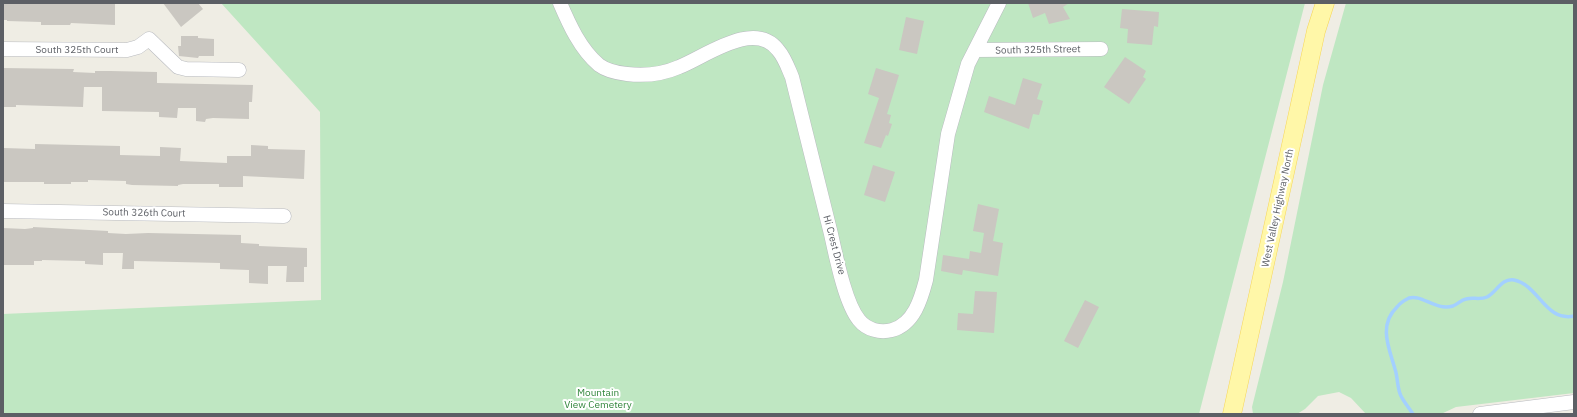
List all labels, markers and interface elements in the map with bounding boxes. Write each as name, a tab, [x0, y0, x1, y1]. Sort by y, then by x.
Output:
street label: South 325th Street	[995, 43, 1081, 57]
street label: South 325th Court	[36, 44, 118, 56]
street label: West Valley Highway North	[1260, 148, 1296, 268]
street label: South 326th Court	[102, 206, 186, 220]
street label: Hi Crest Drive	[820, 214, 848, 276]
park label: Mountain View Cemetery	[564, 387, 632, 410]

